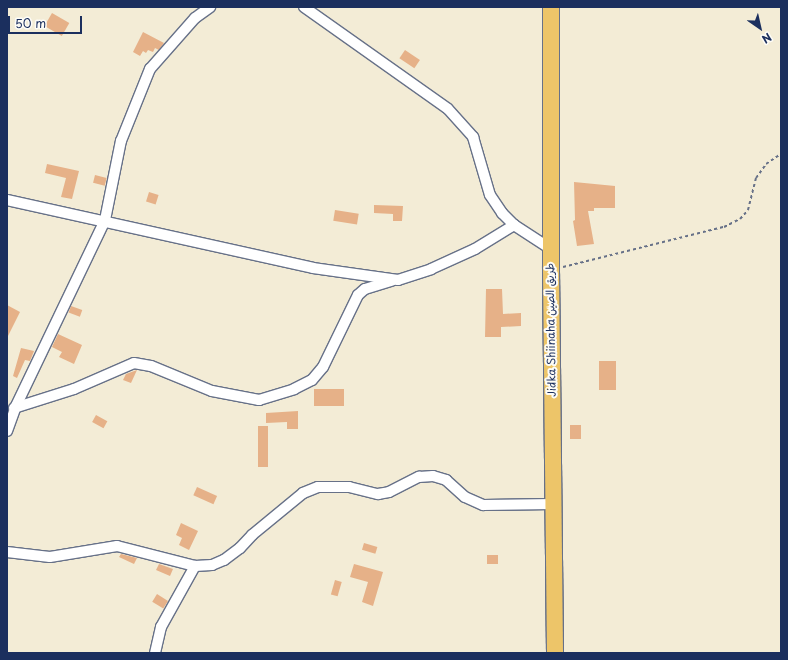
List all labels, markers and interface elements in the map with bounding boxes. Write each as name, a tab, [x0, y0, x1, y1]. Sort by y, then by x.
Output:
scale bar	[10, 8, 84, 34]
north arrow	[740, 8, 780, 48]
text: 50 m	[15, 14, 46, 32]
text: N	[759, 29, 775, 48]
street label: Jidka Shiinaha طريق الصين	[543, 262, 559, 398]

